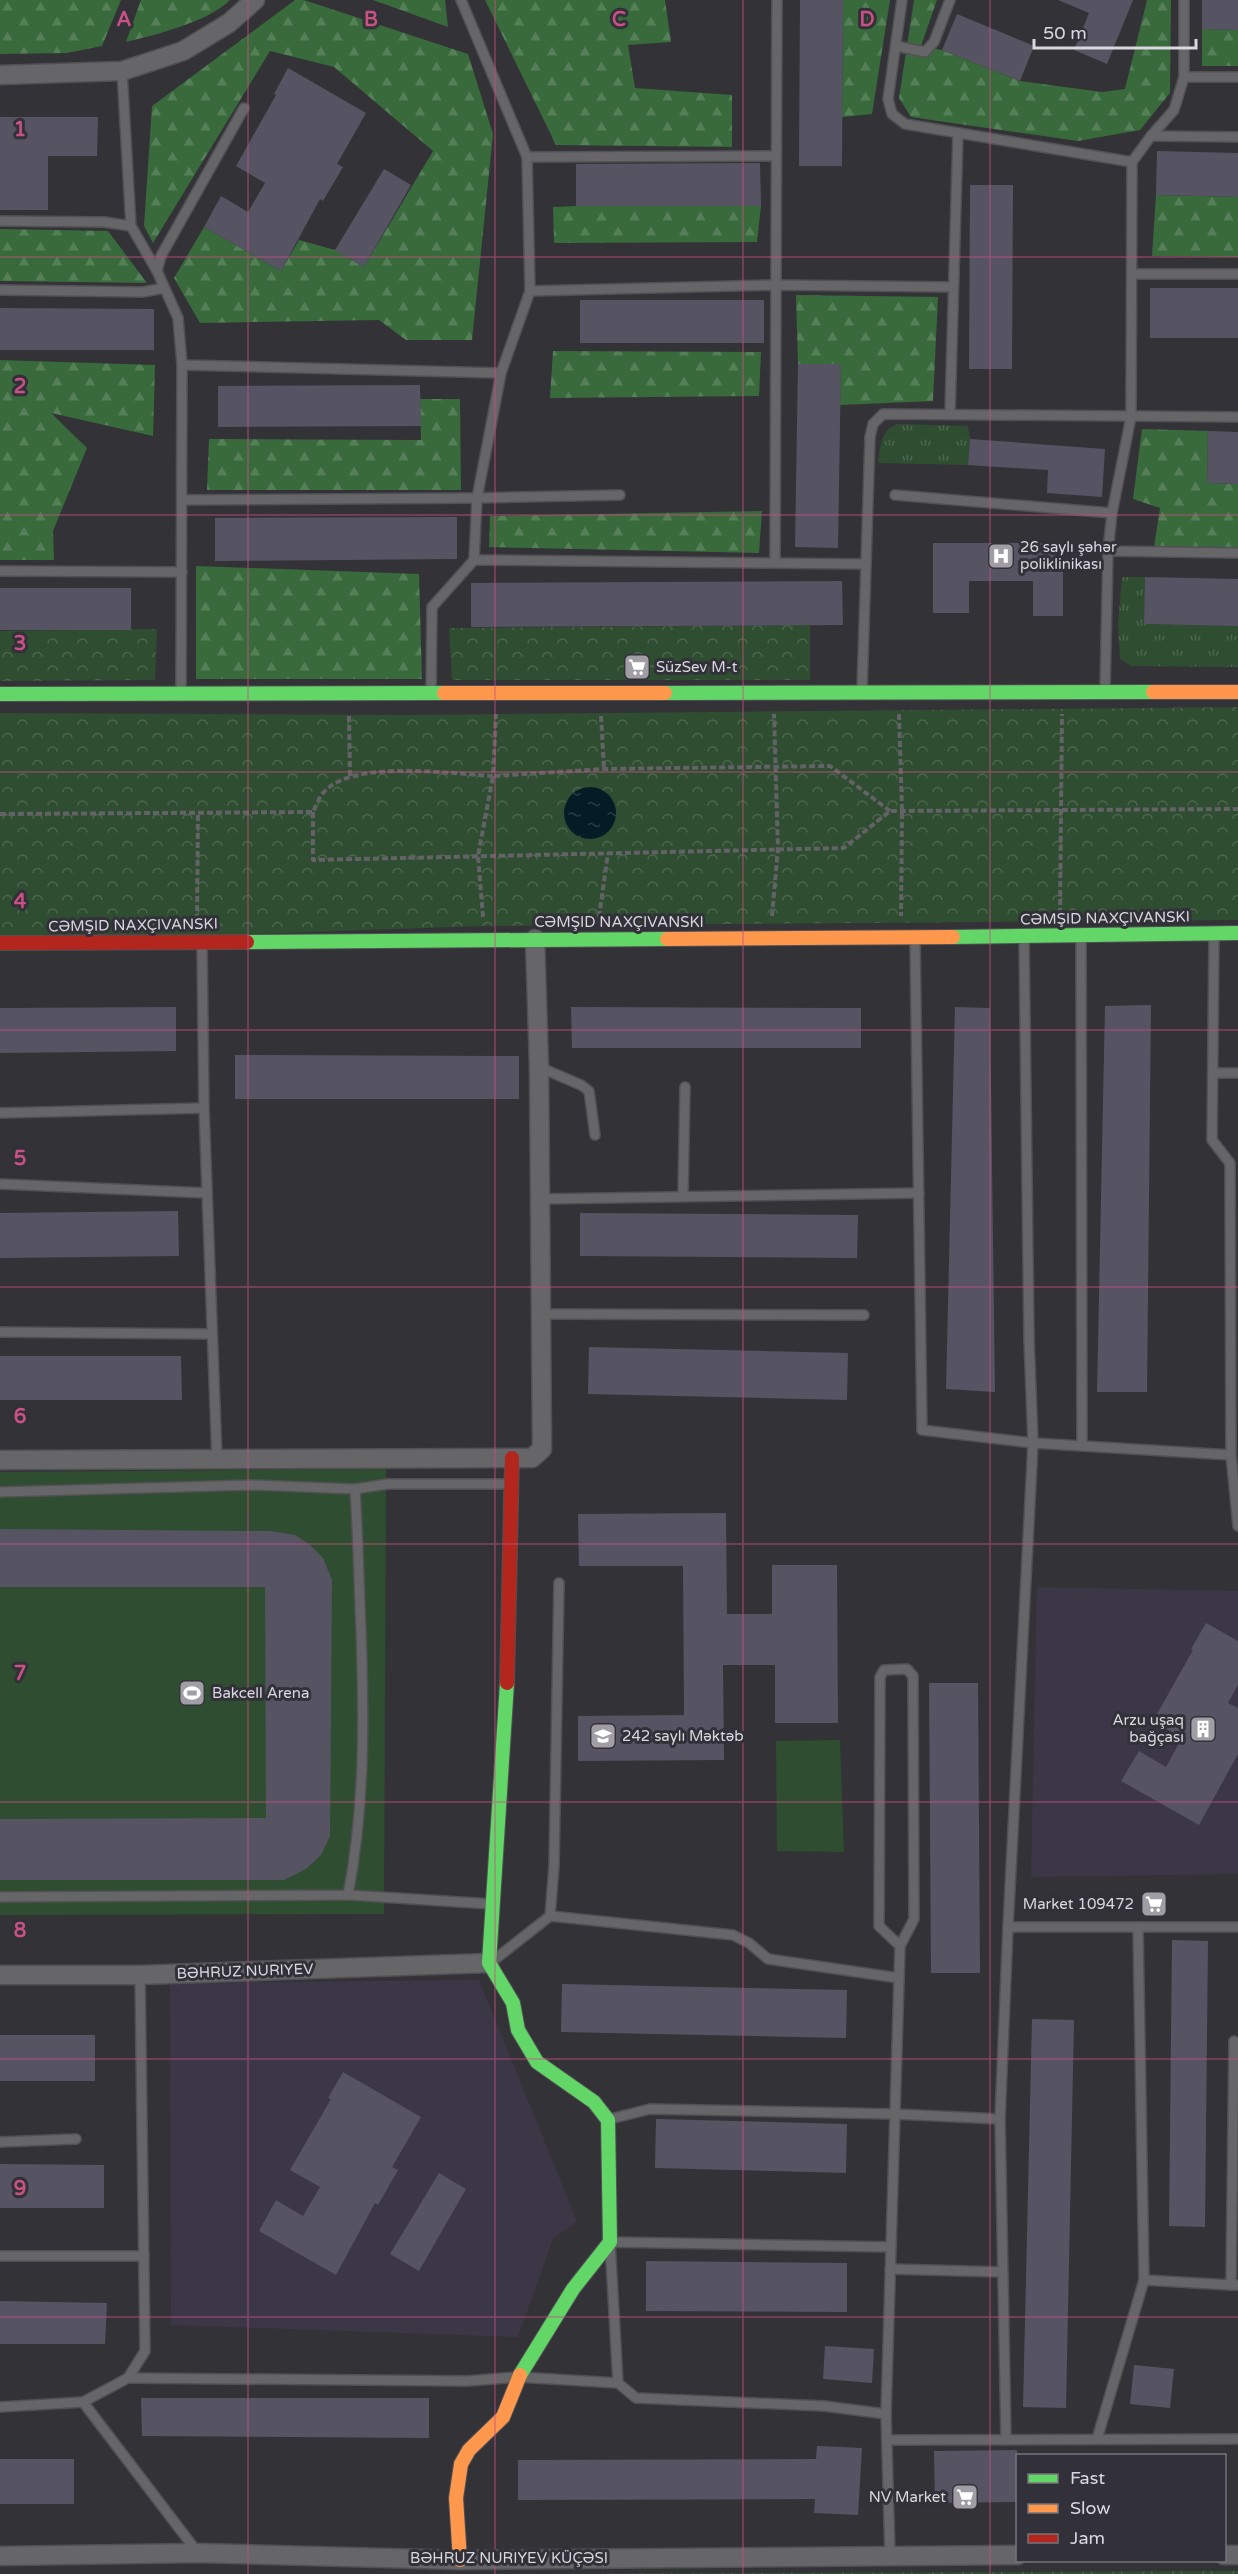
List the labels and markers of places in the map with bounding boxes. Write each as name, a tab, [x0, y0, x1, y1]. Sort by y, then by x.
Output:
place label: 26 saylı şəhər poliklinikası	[1020, 538, 1117, 573]
hospital icon: 26 saylı şəhər poliklinikası	[986, 541, 1016, 571]
supermarket icon: SüzSev M-t	[622, 652, 652, 682]
place label: SüzSev M-t	[656, 658, 738, 676]
sports icon: Bakcell Arena	[177, 1678, 207, 1708]
place label: Bakcell Arena	[212, 1684, 309, 1702]
place label: Arzu uşaq bağçası	[1112, 1711, 1184, 1746]
building icon: Arzu uşaq bağçası	[1188, 1714, 1218, 1744]
school or university icon: 242 saylı Məktəb	[588, 1721, 618, 1751]
place label: 242 saylı Məktəb	[622, 1727, 744, 1745]
supermarket icon: Market 109472	[1139, 1889, 1169, 1919]
place label: Market 109472	[1023, 1895, 1134, 1913]
supermarket icon: NV Market	[950, 2482, 980, 2512]
place label: NV Market	[869, 2488, 946, 2506]

